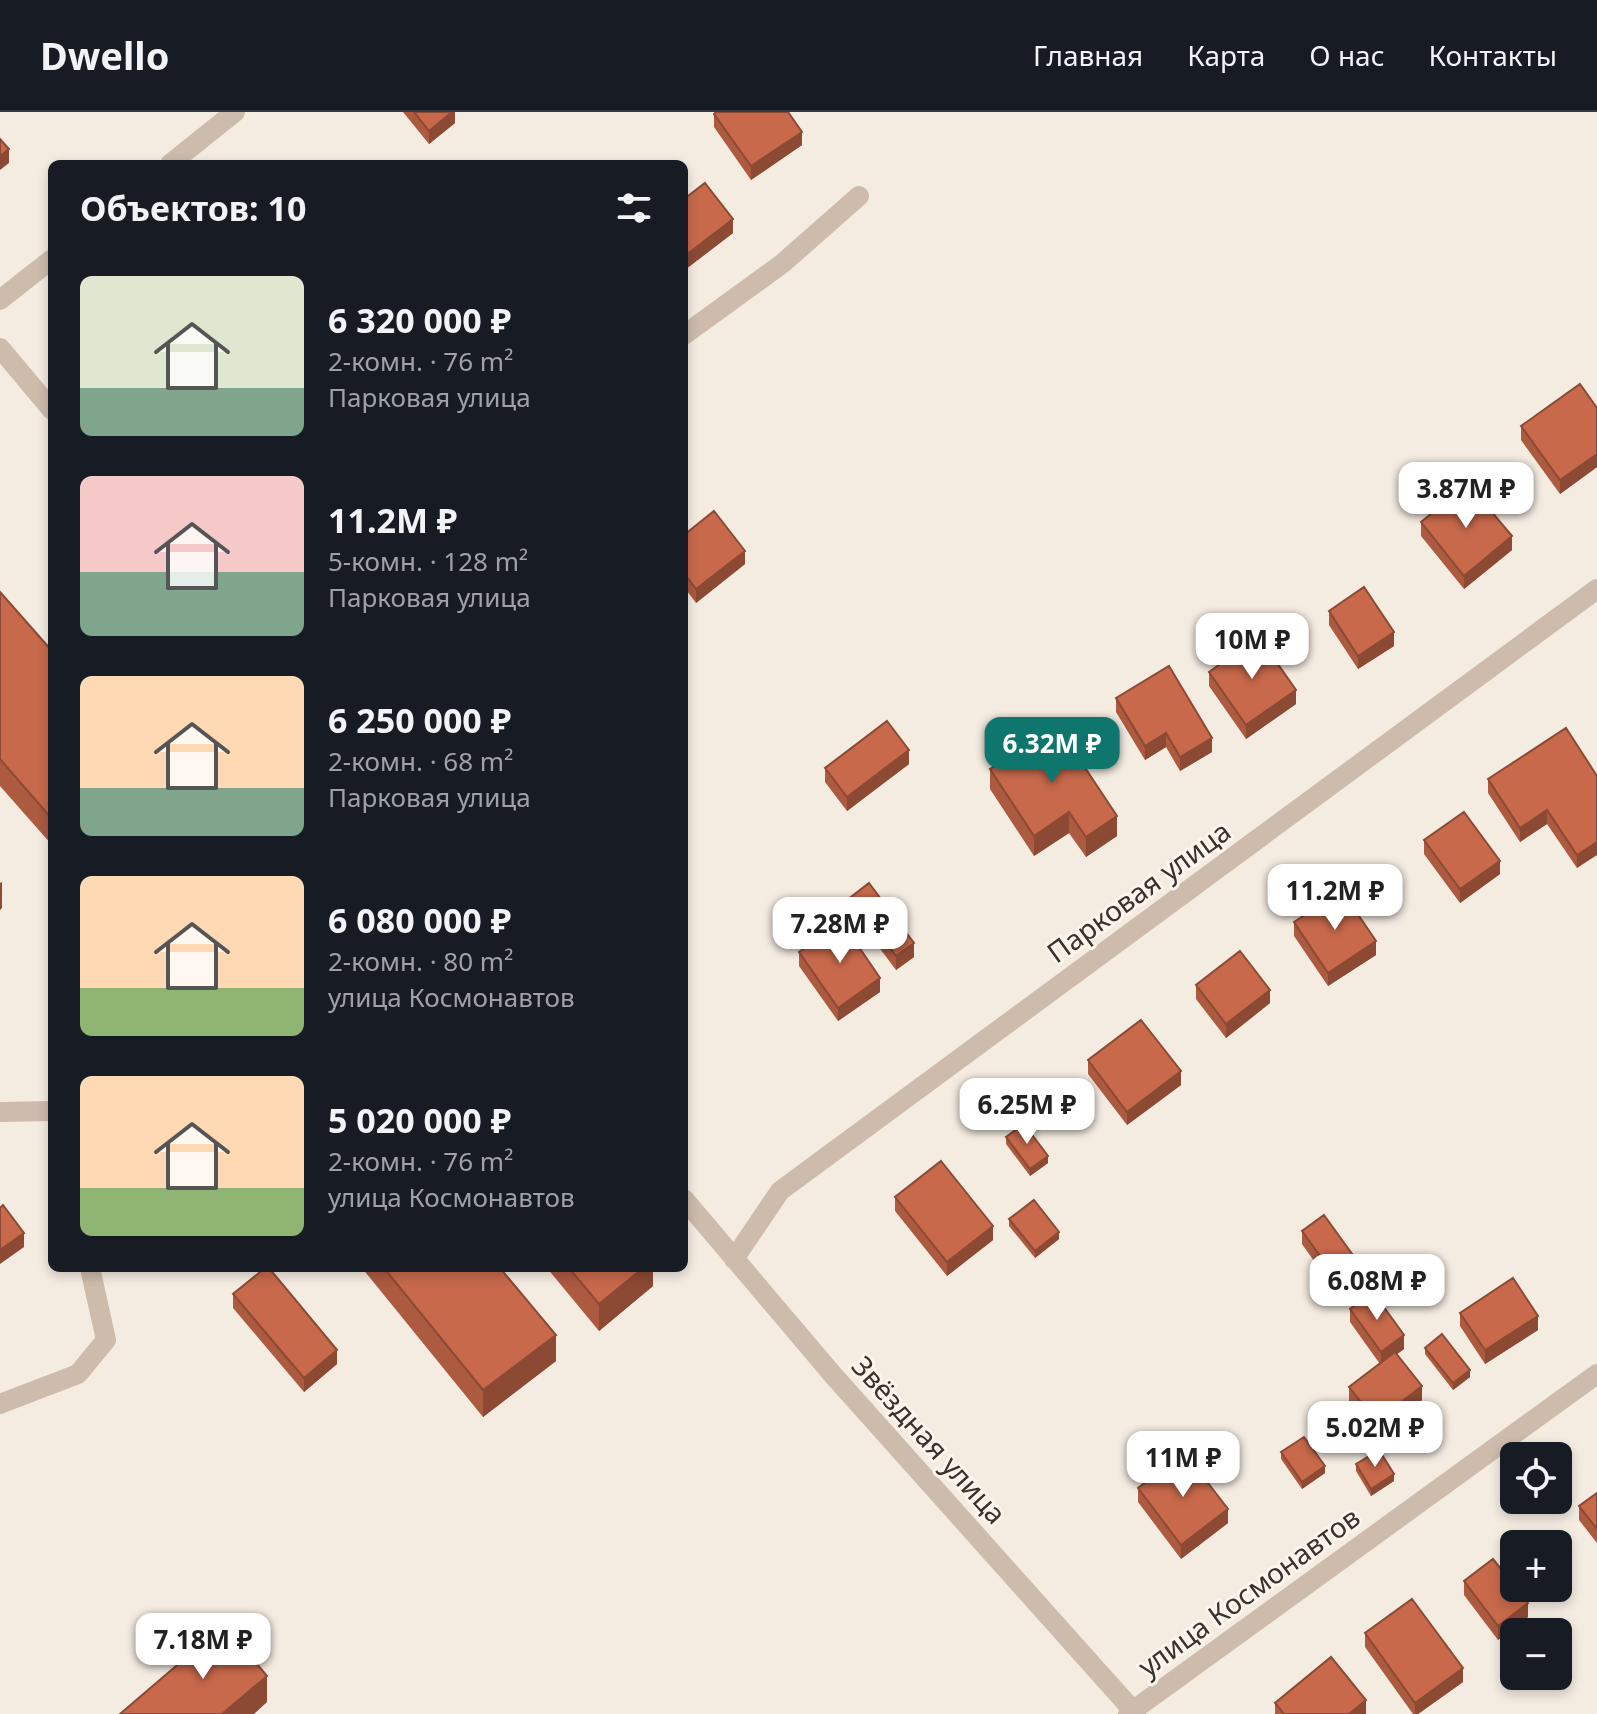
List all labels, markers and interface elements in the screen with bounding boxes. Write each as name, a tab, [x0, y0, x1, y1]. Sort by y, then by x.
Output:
text: Dwello	[40, 29, 169, 81]
text: Главная	[1033, 36, 1143, 74]
text: Карта	[1187, 36, 1265, 74]
text: О нас	[1309, 36, 1385, 74]
text: Контакты	[1429, 36, 1557, 74]
text: Объектов: 10	[80, 185, 306, 231]
icon: filters	[612, 186, 656, 230]
text: 6 320 000 ₽	[328, 297, 511, 343]
icon: home	[144, 308, 240, 404]
text: 2-комн. · 76 m²	[328, 343, 513, 379]
text: Парковая улица	[328, 379, 531, 415]
pin: 3.87M ₽	[1392, 462, 1540, 530]
text: 3.87M ₽	[1417, 470, 1515, 506]
text: 11.2M ₽	[328, 497, 457, 543]
icon: home	[144, 508, 240, 604]
text: 5-комн. · 128 m²	[328, 543, 528, 579]
text: Парковая улица	[328, 579, 531, 615]
pin: 10M ₽	[1196, 613, 1308, 681]
text: 10M ₽	[1214, 621, 1290, 657]
text: 6 250 000 ₽	[328, 697, 511, 743]
icon: home	[144, 708, 240, 804]
pin: 6.32M ₽	[978, 717, 1126, 785]
text: 6.32M ₽	[1003, 725, 1101, 761]
text: 2-комн. · 68 m²	[328, 743, 513, 779]
text: Парковая улица	[328, 779, 531, 815]
street label: Парковая улица	[1039, 812, 1238, 971]
pin: 11.2M ₽	[1261, 864, 1409, 932]
text: 11.2M ₽	[1286, 872, 1384, 908]
text: 6 080 000 ₽	[328, 897, 511, 943]
pin: 7.28M ₽	[766, 897, 914, 965]
text: 7.28M ₽	[791, 905, 889, 941]
icon: home	[144, 908, 240, 1004]
text: 2-комн. · 80 m²	[328, 943, 513, 979]
text: улица Космонавтов	[328, 979, 575, 1015]
pin: 6.25M ₽	[953, 1078, 1101, 1146]
text: 6.25M ₽	[978, 1086, 1076, 1122]
text: 5 020 000 ₽	[328, 1097, 511, 1143]
icon: home	[144, 1108, 240, 1204]
text: 2-комн. · 76 m²	[328, 1143, 513, 1179]
text: улица Космонавтов	[328, 1179, 575, 1215]
pin: 6.08M ₽	[1303, 1254, 1451, 1322]
text: 6.08M ₽	[1328, 1262, 1426, 1298]
street label: Звёздная улица	[844, 1347, 1015, 1531]
pin: 5.02M ₽	[1301, 1401, 1449, 1469]
text: 5.02M ₽	[1326, 1409, 1424, 1445]
pin: 11M ₽	[1127, 1431, 1239, 1499]
text: 11M ₽	[1145, 1439, 1221, 1475]
map controls	[1500, 1442, 1572, 1690]
button: locate	[1500, 1442, 1572, 1514]
street label: улица Космонавтов	[1130, 1498, 1367, 1685]
button: +	[1500, 1530, 1572, 1602]
pin: 7.18M ₽	[129, 1613, 277, 1681]
button: −	[1500, 1618, 1572, 1690]
text: 7.18M ₽	[154, 1621, 252, 1657]

